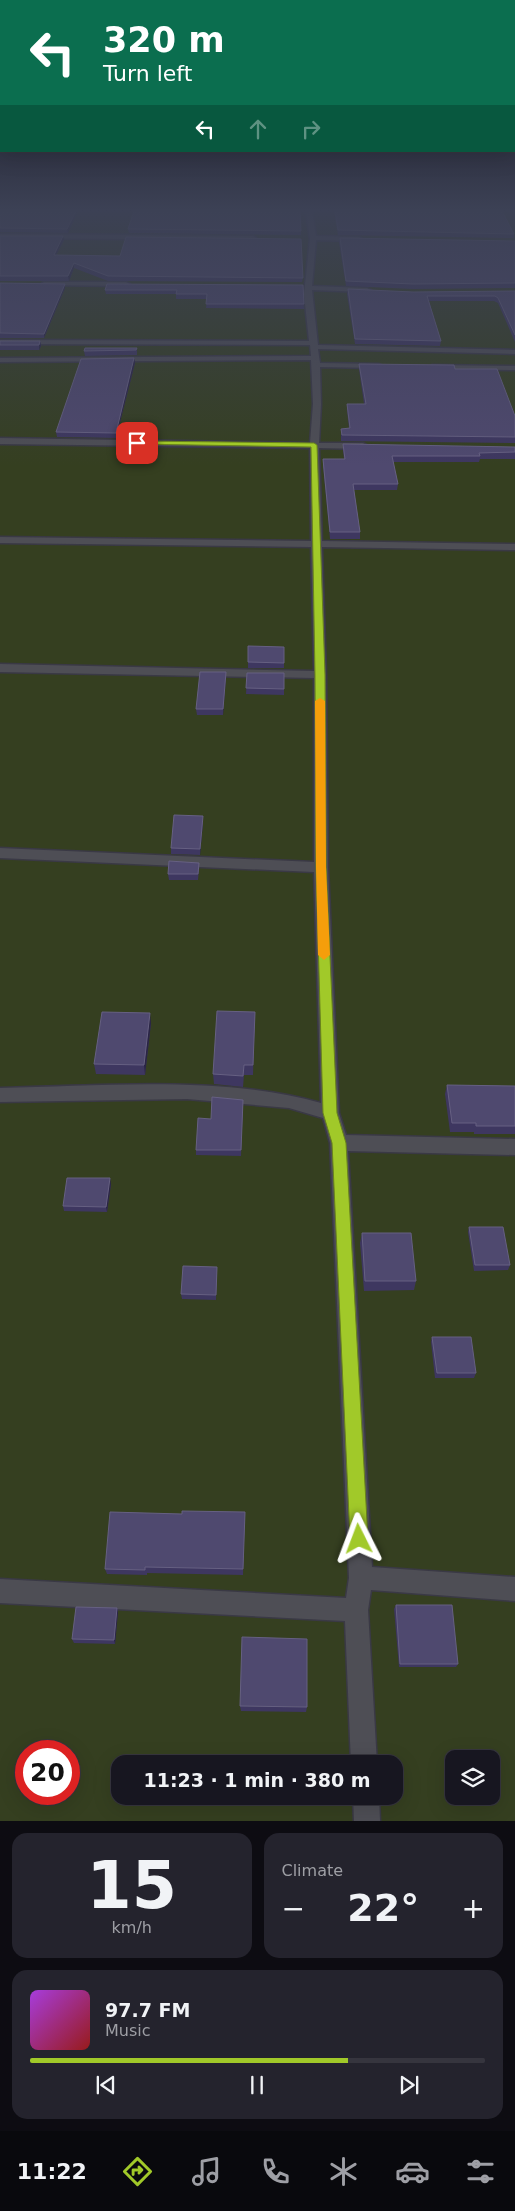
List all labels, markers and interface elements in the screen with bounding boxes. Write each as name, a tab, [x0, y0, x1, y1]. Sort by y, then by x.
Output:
icon: left	[20, 20, 85, 85]
text: 320 m	[103, 20, 225, 60]
text: Turn left	[103, 61, 192, 86]
icon: left	[191, 115, 219, 143]
icon: ahead	[244, 115, 272, 143]
icon: right	[297, 115, 325, 143]
pin	[116, 422, 158, 464]
icon: arrive	[123, 429, 151, 457]
position arrow	[332, 1512, 384, 1564]
speed limit sign: 20	[15, 1740, 80, 1805]
map controls	[445, 1750, 500, 1805]
button: layers	[445, 1750, 500, 1805]
text: 11:23 · 1 min · 380 m	[143, 1769, 371, 1791]
text: 15	[87, 1848, 177, 1923]
text: Climate	[282, 1861, 343, 1880]
text: 22°	[347, 1886, 419, 1930]
text: −	[282, 1892, 305, 1925]
text: +	[462, 1892, 485, 1925]
text: km/h	[112, 1918, 152, 1937]
text: 97.7 FM	[105, 1999, 190, 2021]
text: Music	[105, 2021, 151, 2040]
icon: previous	[92, 2071, 120, 2099]
icon: pause	[243, 2071, 271, 2099]
icon: next	[395, 2071, 423, 2099]
icon: directions	[120, 2154, 155, 2189]
icon: music	[189, 2154, 224, 2189]
icon: phone	[258, 2154, 293, 2189]
icon: climate	[326, 2154, 361, 2189]
icon: car	[395, 2154, 430, 2189]
icon: filters	[463, 2154, 498, 2189]
text: 11:22	[17, 2159, 87, 2184]

